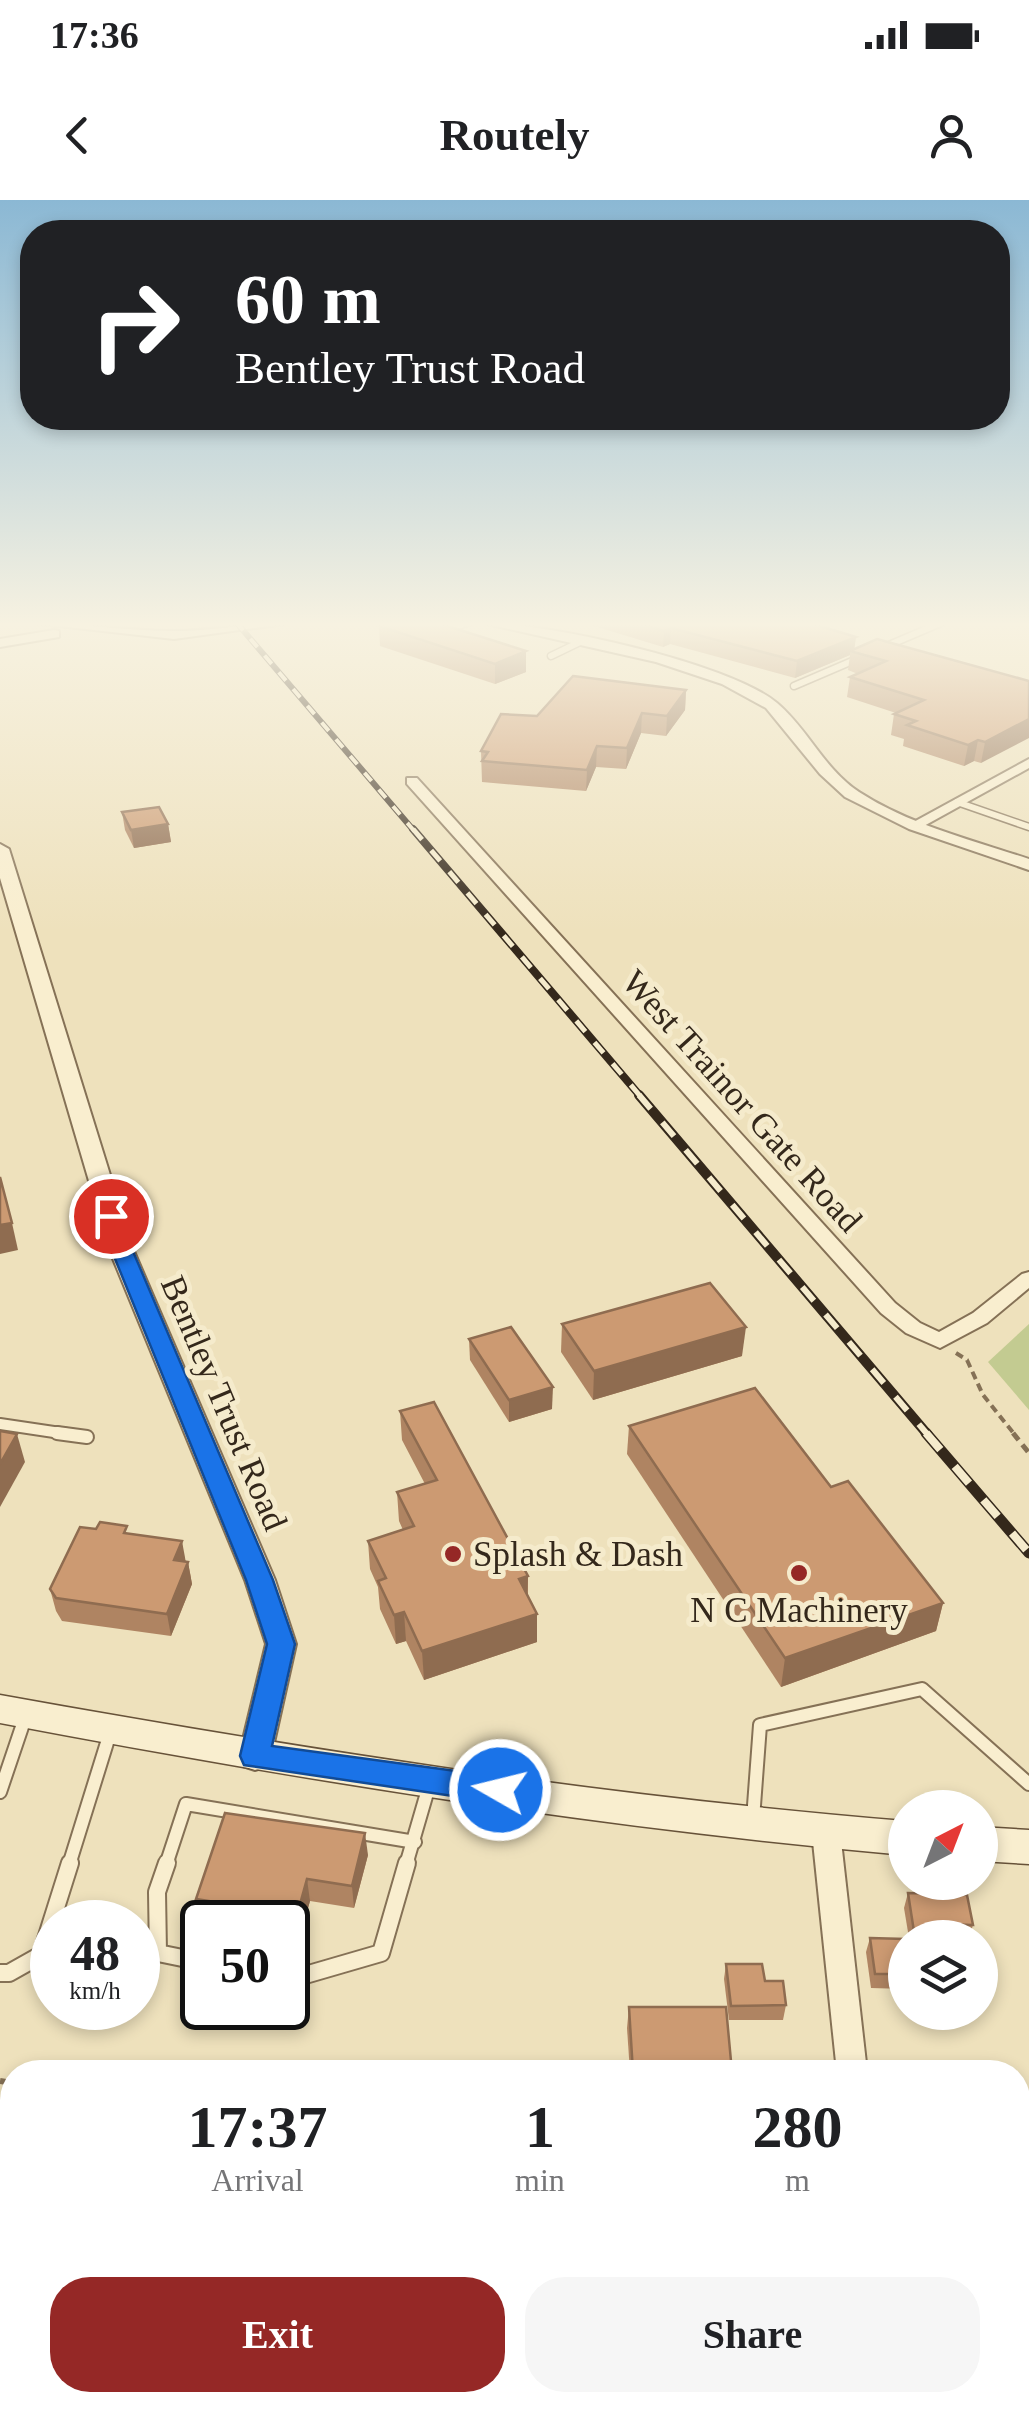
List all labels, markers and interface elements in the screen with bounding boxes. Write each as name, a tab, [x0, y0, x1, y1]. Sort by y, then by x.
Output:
text: 17:36	[50, 14, 139, 56]
icon: back	[50, 108, 105, 163]
icon: person	[924, 108, 979, 163]
text: Routely	[440, 110, 590, 160]
icon: right	[70, 260, 200, 390]
text: 60 m	[235, 261, 381, 338]
text: Bentley Trust Road	[235, 343, 585, 393]
street label: West Trainor Gate Road	[614, 962, 870, 1240]
pin	[69, 1174, 154, 1259]
icon: arrive	[84, 1189, 139, 1244]
street label: Bentley Trust Road	[153, 1270, 295, 1536]
place label: Splash & Dash	[473, 1535, 684, 1574]
marker: Splash & Dash	[442, 1543, 464, 1565]
marker: N C Machinery	[788, 1562, 810, 1584]
place label: N C Machinery	[690, 1591, 908, 1630]
position arrow	[448, 1738, 552, 1842]
north arrow	[888, 1790, 998, 1900]
map controls	[888, 1790, 998, 2030]
speed limit sign: 50	[180, 1900, 310, 2030]
button: layers	[888, 1920, 998, 2030]
text: 48	[70, 1925, 120, 1981]
text: km/h	[69, 1977, 121, 2004]
text: 17:37	[188, 2094, 328, 2160]
text: 1	[525, 2094, 555, 2160]
text: 280	[752, 2094, 842, 2160]
text: Arrival	[211, 2162, 304, 2198]
text: min	[515, 2162, 565, 2198]
text: m	[785, 2162, 810, 2198]
button: Exit	[50, 2277, 505, 2392]
button: Share	[525, 2277, 980, 2392]

